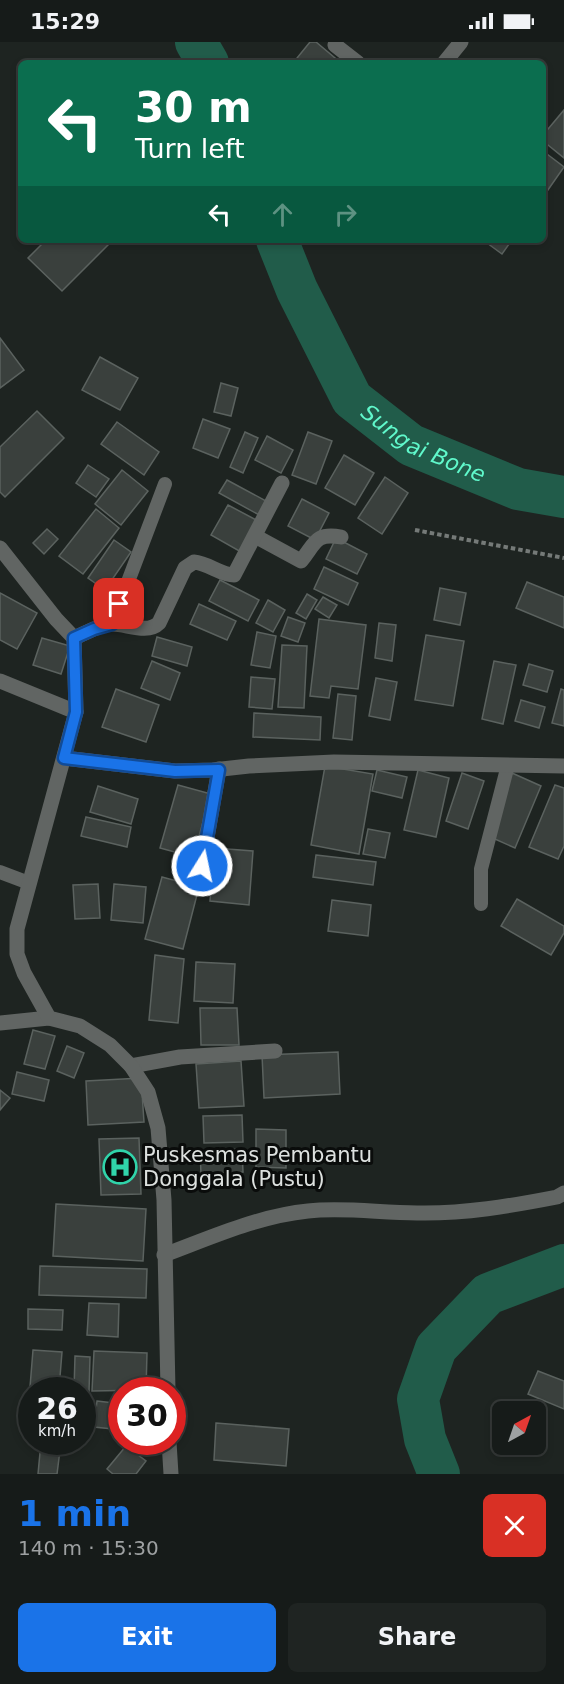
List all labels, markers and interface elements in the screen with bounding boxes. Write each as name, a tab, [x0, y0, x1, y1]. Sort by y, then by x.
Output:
text: 15:29	[30, 9, 100, 34]
text: 30 m	[135, 83, 252, 132]
icon: left	[36, 84, 114, 162]
text: Turn left	[135, 133, 245, 164]
icon: left	[203, 198, 236, 231]
icon: ahead	[266, 198, 299, 231]
icon: right	[329, 198, 362, 231]
water label: Sungai Bone	[357, 399, 489, 487]
pin	[93, 578, 144, 629]
icon: arrive	[102, 587, 135, 620]
position arrow	[170, 834, 234, 898]
place label: Puskesmas Pembantu Donggala (Pustu)	[143, 1143, 372, 1191]
hospital icon: Puskesmas Pembantu Donggala (Pustu)	[102, 1149, 138, 1185]
speed limit sign: 30	[108, 1377, 186, 1455]
text: 26	[36, 1391, 78, 1426]
north arrow	[492, 1401, 546, 1455]
map controls	[492, 1401, 546, 1455]
text: km/h	[38, 1422, 76, 1440]
text: 1 min	[18, 1493, 131, 1534]
button: close	[483, 1494, 546, 1557]
text: 140 m · 15:30	[18, 1536, 159, 1560]
button: Exit	[18, 1603, 276, 1672]
button: Share	[288, 1603, 546, 1672]

